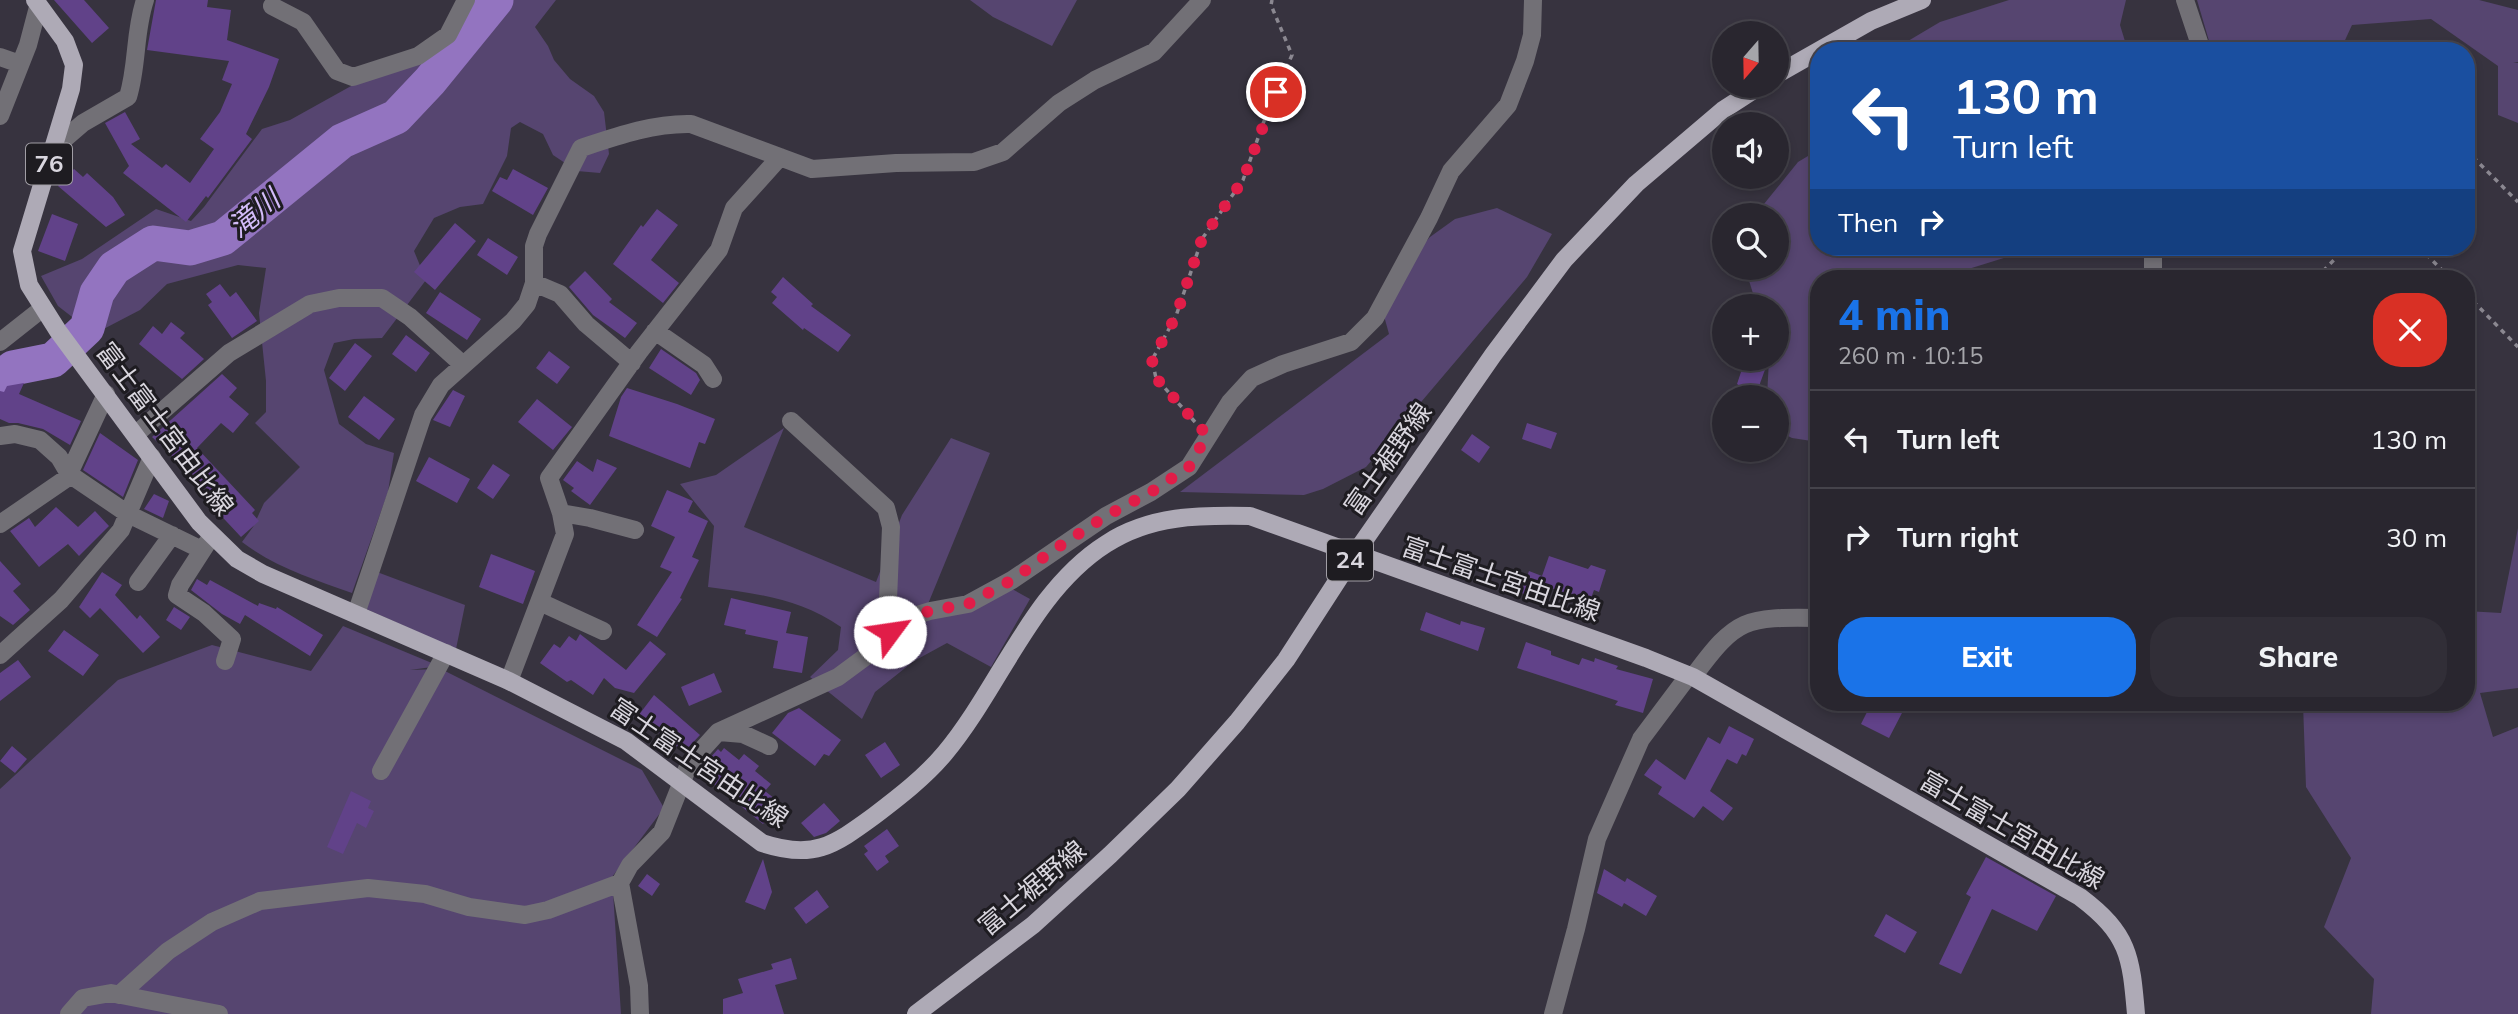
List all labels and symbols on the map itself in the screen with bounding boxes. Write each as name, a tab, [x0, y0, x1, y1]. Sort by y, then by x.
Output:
north arrow	[1712, 21, 1788, 98]
pin	[1246, 62, 1306, 122]
road number: 76	[26, 144, 72, 184]
water label: 滝川	[221, 180, 289, 244]
street label: 富士富士宮由比線	[90, 336, 241, 522]
street label: 富士裾野線	[1337, 396, 1438, 521]
street label: 富士富士宮由比線	[1397, 529, 1605, 628]
road number: 24	[1327, 540, 1373, 580]
position arrow	[853, 595, 927, 669]
street label: 富士富士宮由比線	[604, 691, 795, 834]
street label: 富士富士宮由比線	[1914, 763, 2111, 896]
street label: 富士裾野線	[971, 833, 1092, 942]

